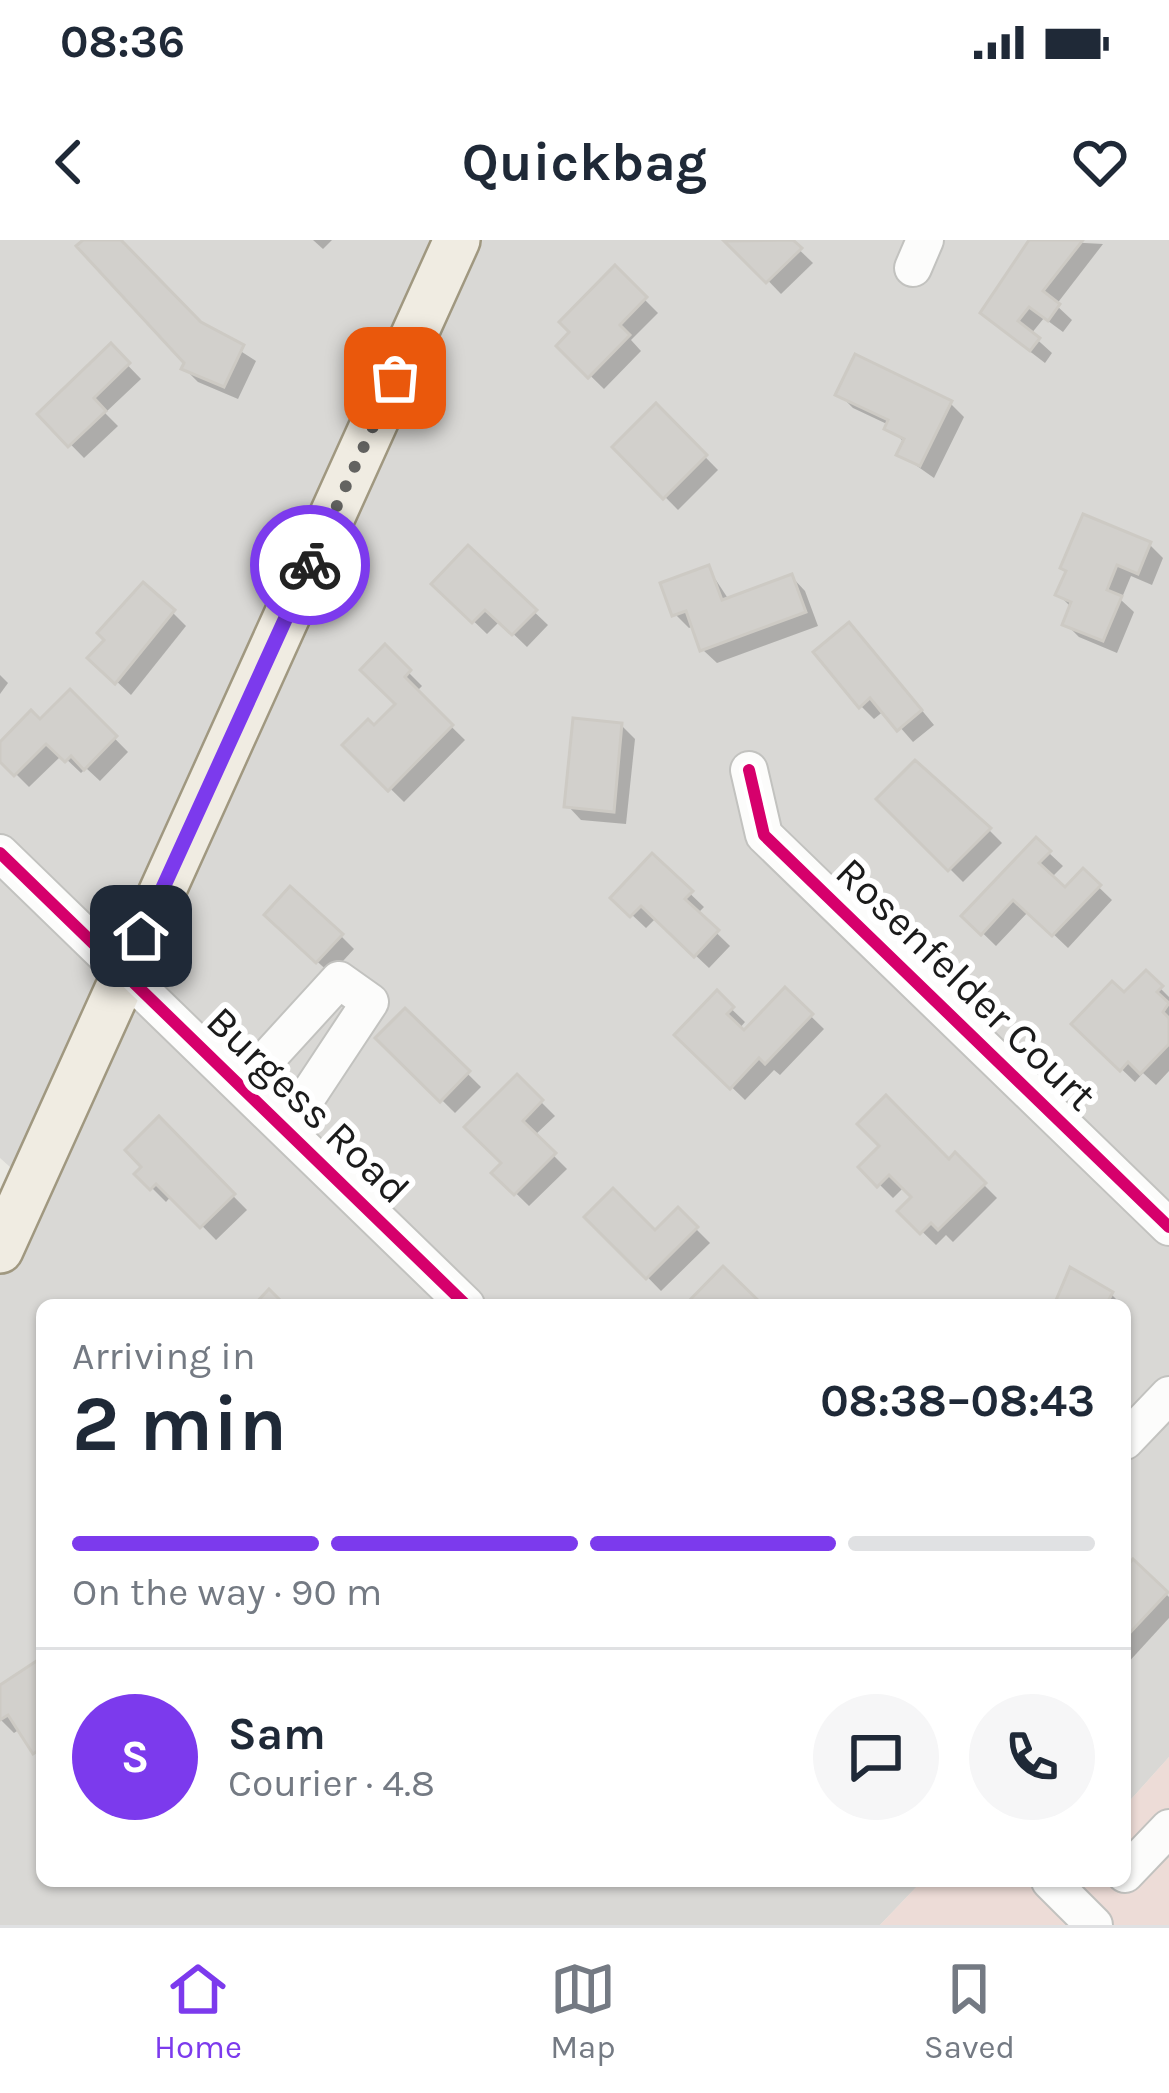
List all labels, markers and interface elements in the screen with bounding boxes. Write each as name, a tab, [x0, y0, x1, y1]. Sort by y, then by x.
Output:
text: 08:36	[60, 16, 185, 68]
icon: back	[36, 129, 102, 195]
icon: heart	[1067, 129, 1133, 195]
text: Quickbag	[462, 130, 707, 194]
pin	[344, 327, 446, 429]
icon: bag	[362, 345, 428, 411]
courier	[250, 505, 370, 625]
icon: bike	[277, 532, 343, 598]
street label: Rosenfelder Court	[826, 847, 1106, 1121]
pin	[90, 885, 192, 987]
icon: home	[108, 903, 174, 969]
street label: Burgess Road	[196, 996, 420, 1214]
text: Arriving in	[72, 1333, 255, 1379]
text: 08:38–08:43	[820, 1375, 1095, 1427]
text: 2 min	[72, 1378, 287, 1470]
text: On the way · 90 m	[72, 1569, 382, 1615]
button: chat	[813, 1694, 939, 1820]
button: phone	[969, 1694, 1095, 1820]
text: Sam	[228, 1708, 326, 1760]
text: S	[121, 1731, 149, 1783]
text: Courier · 4.8	[228, 1760, 435, 1806]
tab: Home	[154, 1956, 242, 2066]
tab: Map	[550, 1956, 616, 2066]
tab: Saved	[924, 1956, 1015, 2066]

